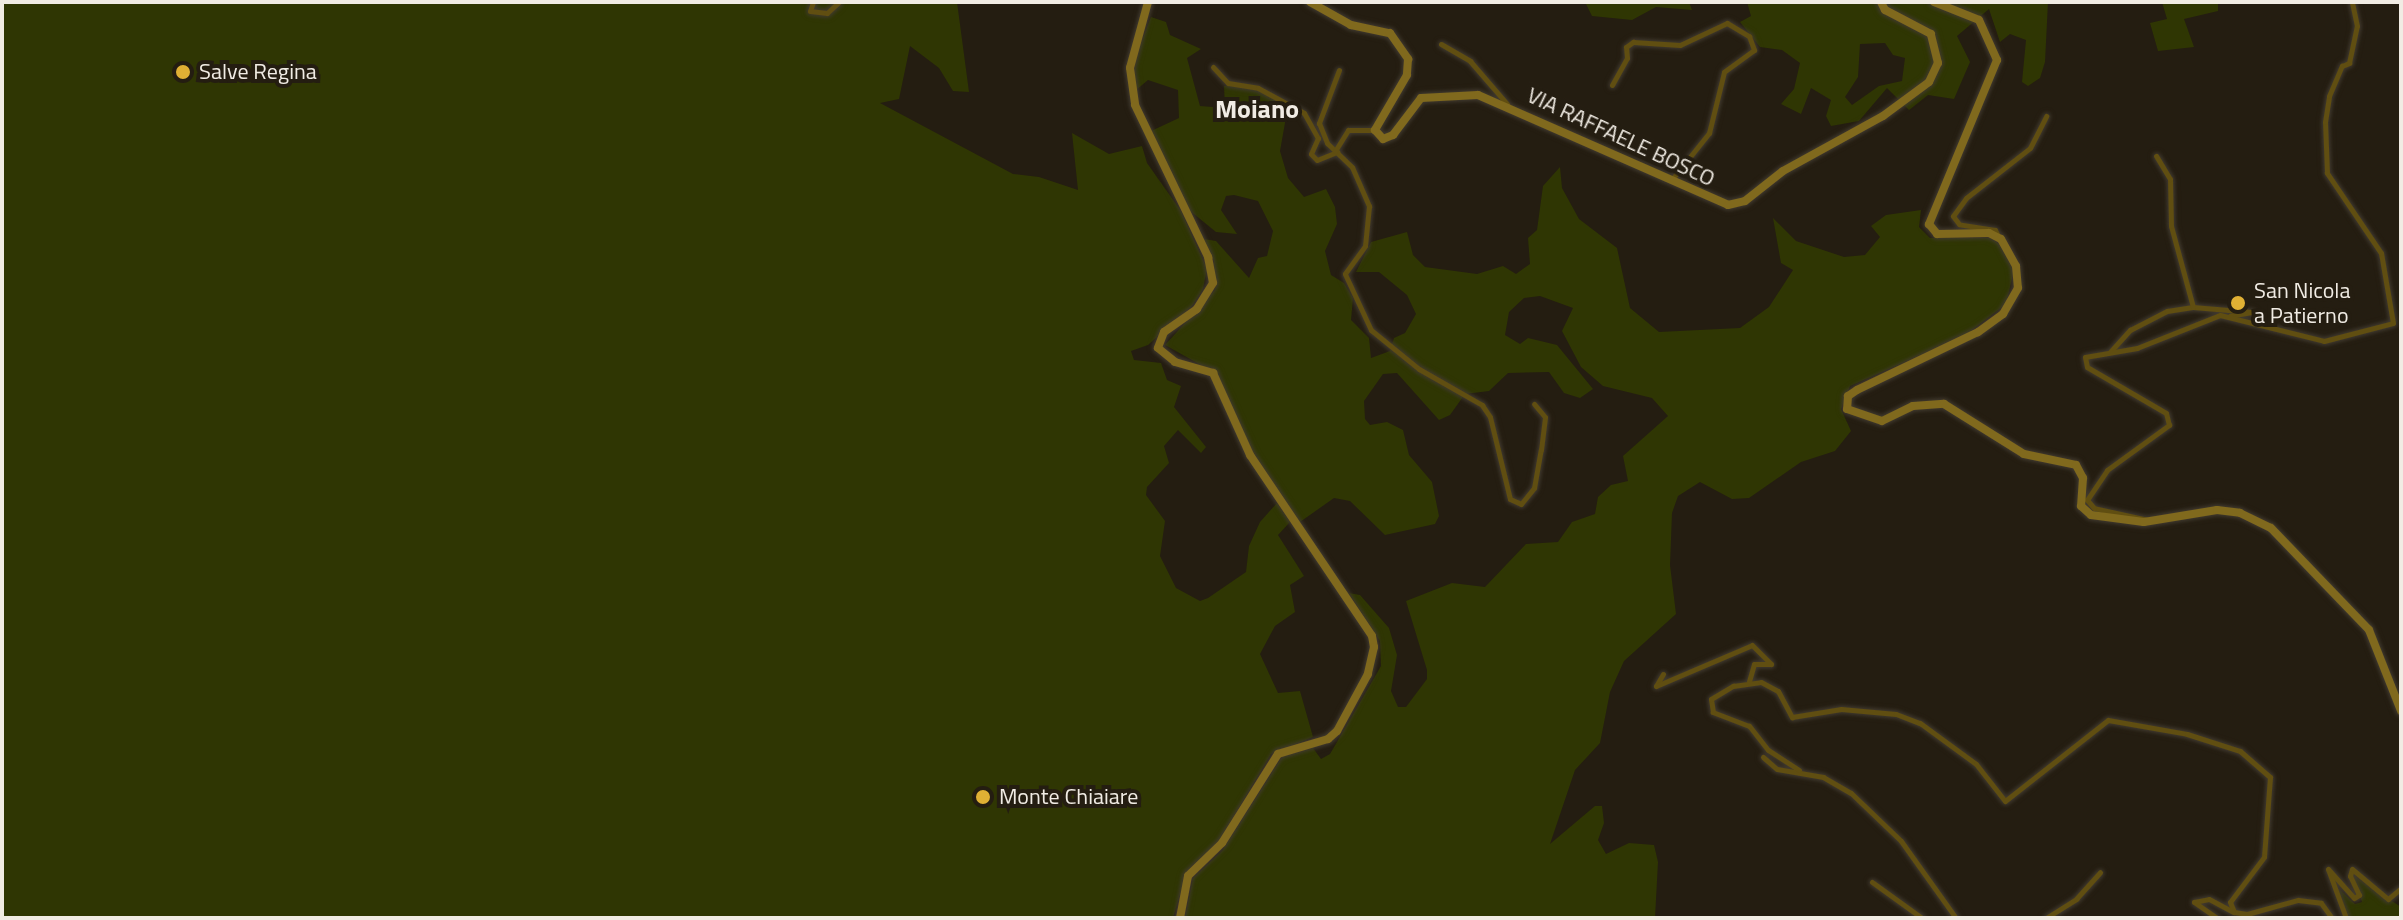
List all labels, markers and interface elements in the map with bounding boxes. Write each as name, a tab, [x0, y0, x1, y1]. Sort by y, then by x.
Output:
place label: Salve Regina	[199, 59, 317, 85]
marker: Salve Regina	[174, 63, 192, 81]
street label: VIA RAFFAELE BOSCO	[1523, 82, 1719, 192]
district label: Moiano	[1215, 93, 1299, 125]
place label: San Nicola a Patierno	[2254, 277, 2350, 328]
marker: San Nicola a Patierno	[2229, 294, 2247, 312]
place label: Monte Chiaiare	[999, 784, 1138, 810]
marker: Monte Chiaiare	[974, 788, 992, 806]

